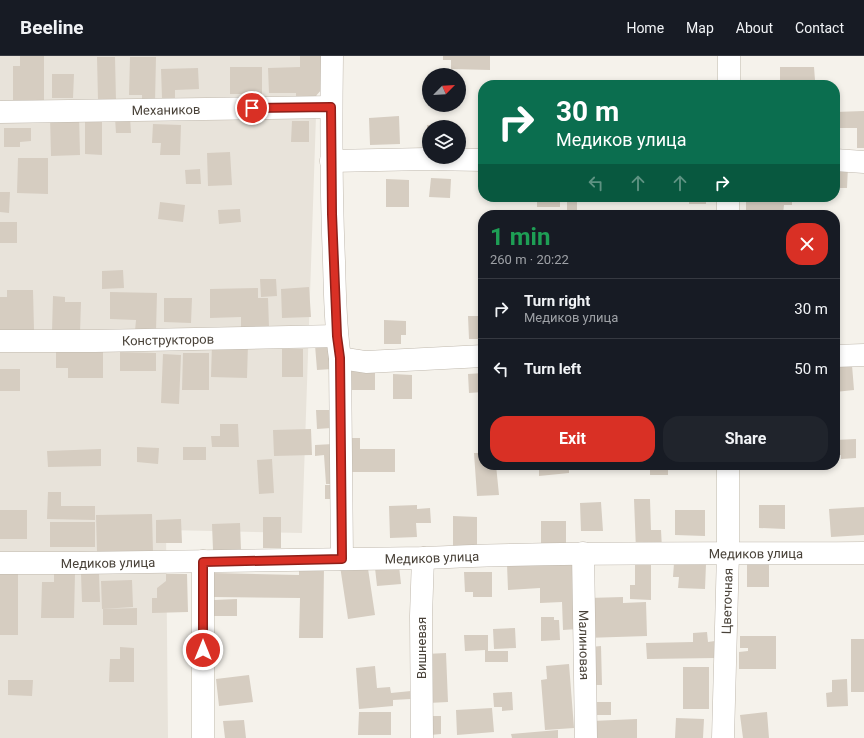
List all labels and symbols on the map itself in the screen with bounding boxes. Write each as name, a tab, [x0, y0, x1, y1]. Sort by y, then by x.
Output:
north arrow	[422, 68, 466, 112]
pin	[235, 91, 269, 125]
street label: Механиков	[132, 101, 200, 118]
street label: Конструкторов	[122, 331, 214, 348]
street label: Медиков улица	[709, 546, 803, 561]
street label: Медиков улица	[385, 548, 479, 566]
street label: Медиков улица	[61, 554, 155, 571]
street label: Цветочная	[718, 568, 735, 634]
street label: Малиновая	[576, 610, 593, 680]
street label: Вишневая	[414, 617, 429, 679]
position arrow	[182, 629, 224, 671]

